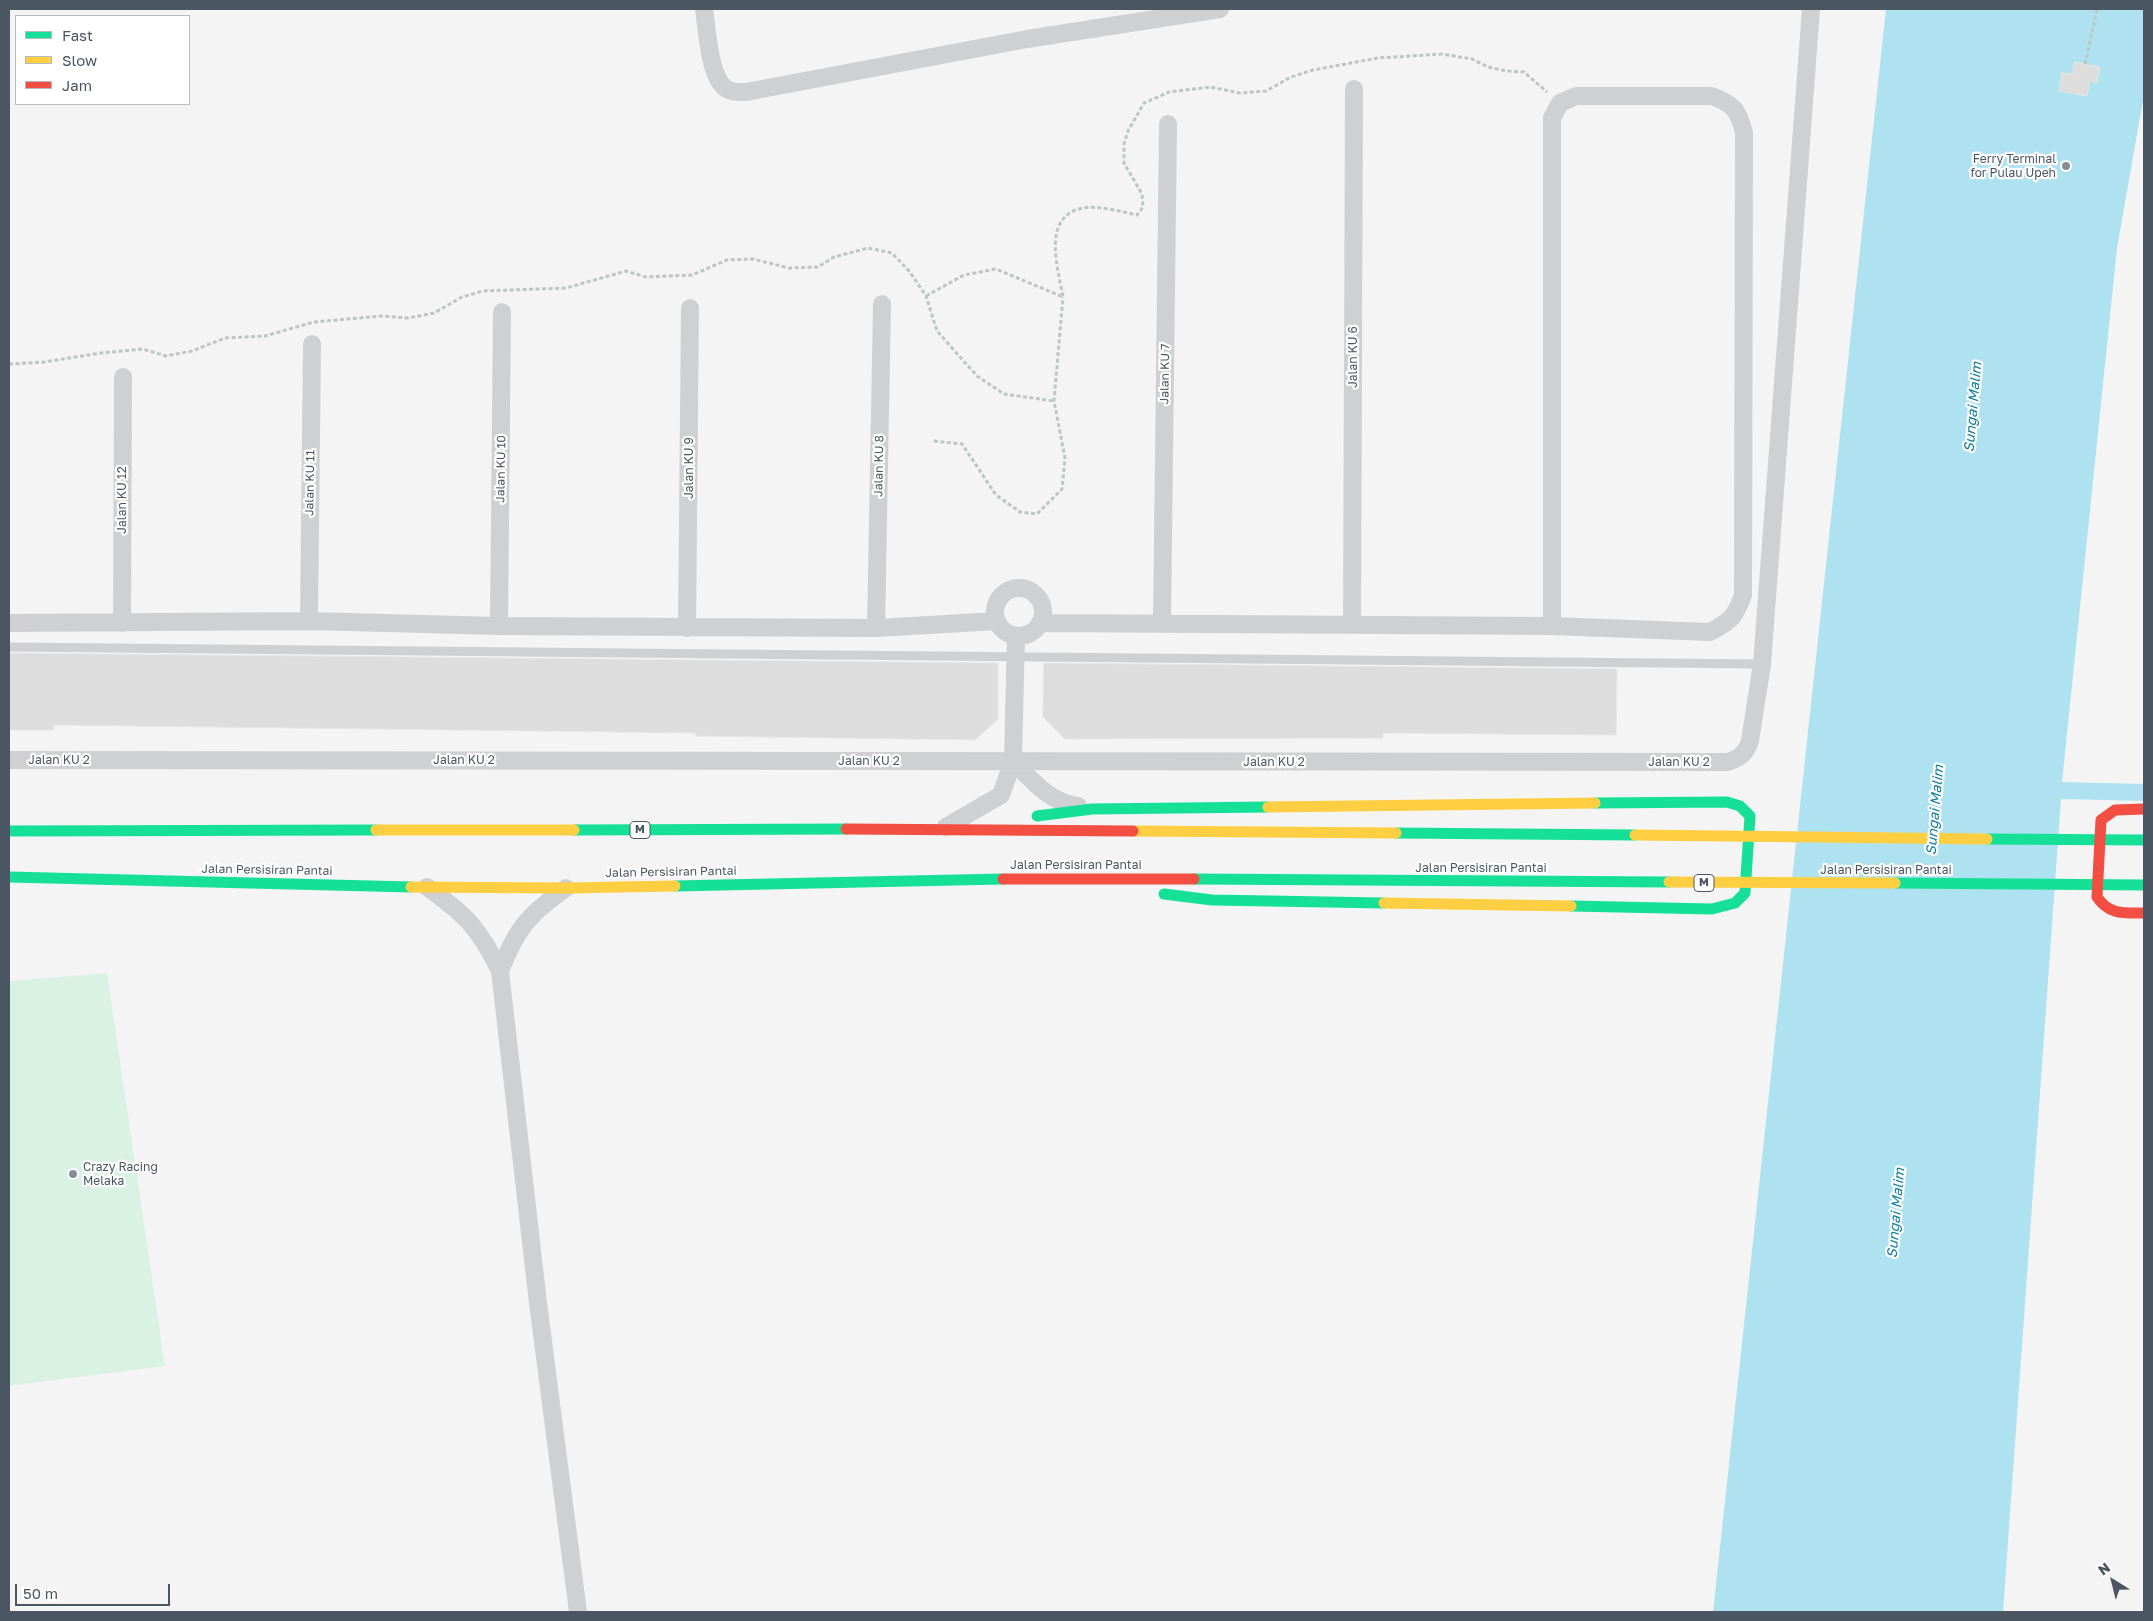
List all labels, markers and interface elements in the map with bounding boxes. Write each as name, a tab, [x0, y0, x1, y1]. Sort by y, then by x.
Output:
legend	[15, 15, 190, 105]
text: Fast	[62, 26, 93, 44]
text: Slow	[62, 51, 97, 69]
text: Jam	[62, 76, 92, 94]
place label: Ferry Terminal for Pulau Upeh	[1970, 152, 2056, 180]
marker: Ferry Terminal for Pulau Upeh	[2060, 160, 2072, 172]
street label: Jalan KU 6	[1346, 326, 1360, 388]
street label: Jalan KU 7	[1157, 343, 1173, 405]
water label: Sungai Malim	[1961, 361, 1985, 453]
street label: Jalan KU 10	[493, 435, 509, 503]
street label: Jalan KU 8	[871, 435, 887, 497]
street label: Jalan KU 9	[682, 437, 696, 499]
street label: Jalan KU 11	[302, 450, 318, 516]
street label: Jalan KU 12	[115, 466, 129, 534]
street label: Jalan KU 2	[28, 753, 90, 767]
street label: Jalan KU 2	[433, 753, 495, 767]
street label: Jalan KU 2	[838, 754, 900, 768]
street label: Jalan KU 2	[1243, 755, 1305, 769]
street label: Jalan KU 2	[1648, 755, 1710, 769]
water label: Sungai Malim	[1923, 764, 1947, 856]
road number: M	[630, 822, 650, 838]
street label: Jalan Persisiran Pantai	[1010, 858, 1142, 872]
street label: Jalan Persisiran Pantai	[1415, 861, 1547, 875]
street label: Jalan Persisiran Pantai	[201, 862, 333, 878]
street label: Jalan Persisiran Pantai	[1820, 863, 1952, 877]
street label: Jalan Persisiran Pantai	[605, 864, 737, 880]
road number: M	[1694, 874, 1714, 891]
place label: Crazy Racing Melaka	[83, 1160, 158, 1188]
water label: Sungai Malim	[1884, 1167, 1908, 1259]
marker: Crazy Racing Melaka	[67, 1168, 79, 1180]
north arrow	[2088, 1556, 2138, 1606]
text: N	[2095, 1558, 2113, 1578]
scale bar	[18, 1574, 172, 1606]
text: 50 m	[23, 1584, 58, 1602]

